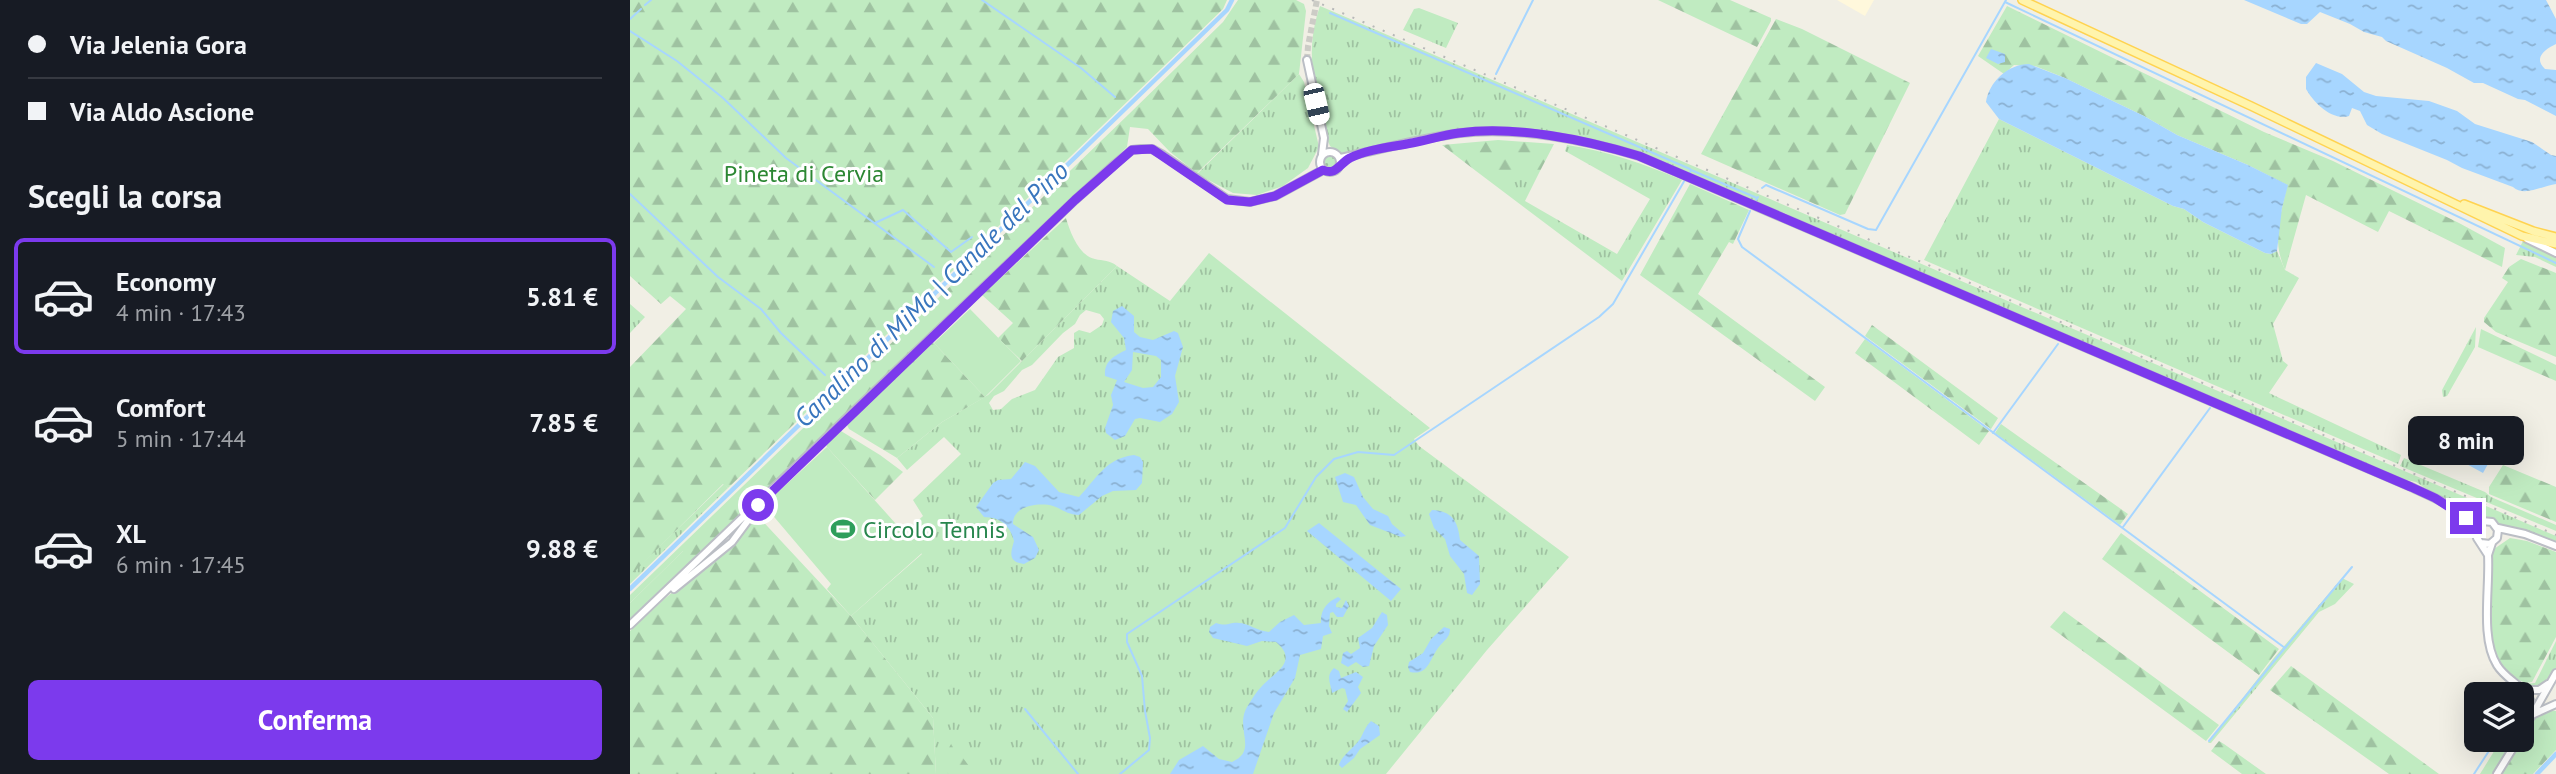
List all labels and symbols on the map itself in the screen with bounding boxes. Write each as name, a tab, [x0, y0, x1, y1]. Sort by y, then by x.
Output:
car	[1302, 81, 1331, 127]
water label: Canalino di MiMa | Canale del Pino	[787, 154, 1075, 434]
park label: Pineta di Cervia	[724, 158, 884, 189]
callout: 8 min	[2408, 416, 2524, 466]
route start	[742, 489, 774, 521]
route end	[2450, 502, 2482, 534]
place label: Circolo Tennis	[863, 514, 1005, 545]
sports icon: Circolo Tennis	[829, 515, 857, 543]

